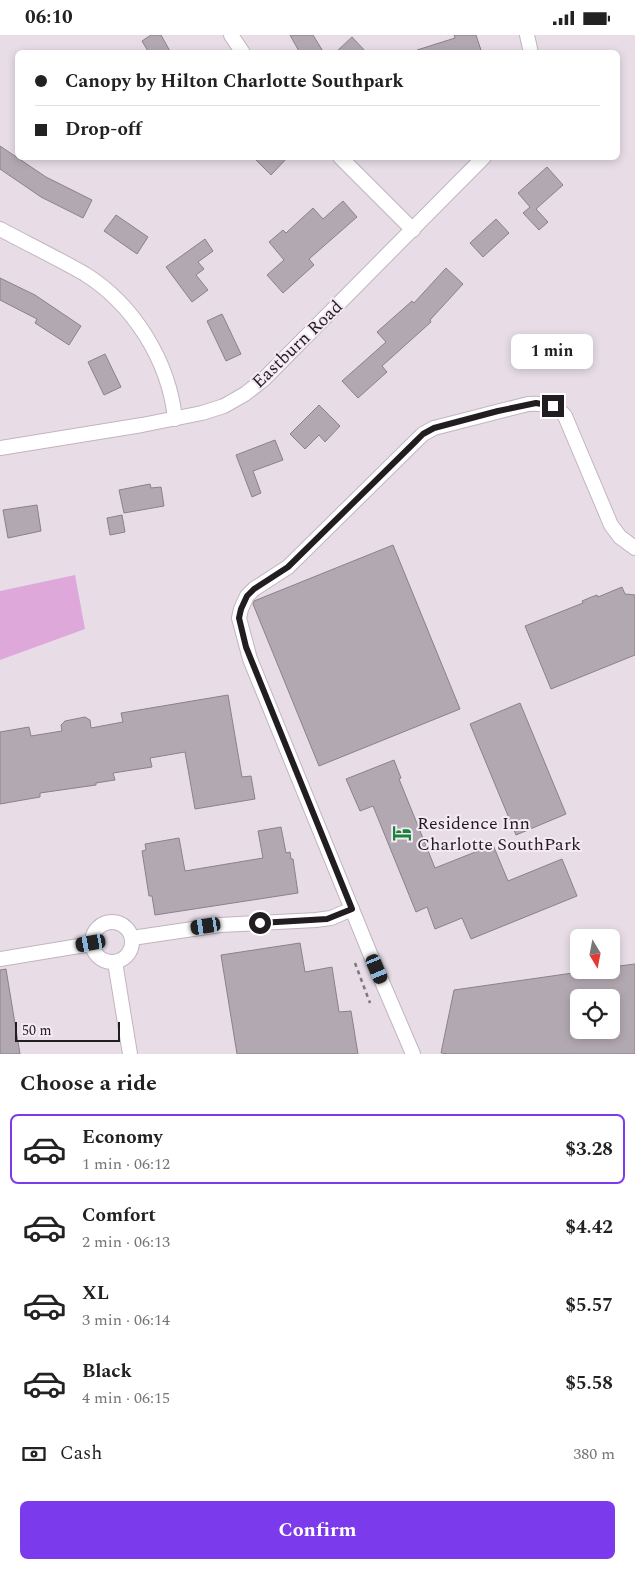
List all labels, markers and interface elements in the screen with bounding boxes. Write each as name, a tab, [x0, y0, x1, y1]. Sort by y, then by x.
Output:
text: 06:10	[25, 3, 73, 32]
text: Canopy by Hilton Charlotte Southpark	[65, 67, 404, 96]
text: Drop-off	[65, 115, 142, 144]
street label: Eastburn Road	[246, 294, 349, 395]
callout: 1 min	[512, 333, 594, 369]
text: 1 min	[531, 339, 573, 363]
route end	[542, 395, 564, 417]
place label: Residence Inn Charlotte SouthPark	[417, 810, 581, 858]
hotel icon: Residence Inn Charlotte SouthPark	[391, 822, 413, 844]
route start	[249, 912, 271, 934]
car	[190, 916, 221, 936]
north arrow	[570, 929, 620, 979]
map controls	[570, 929, 620, 1039]
car	[74, 933, 107, 953]
car	[364, 952, 389, 986]
button: locate	[570, 989, 620, 1039]
scale bar	[15, 1019, 120, 1042]
text: 50 m	[22, 1020, 52, 1041]
text: Choose a ride	[20, 1067, 157, 1100]
text: Economy	[82, 1123, 163, 1152]
icon: car	[22, 1127, 67, 1172]
text: $3.28	[565, 1135, 613, 1164]
text: 1 min · 06:12	[82, 1152, 170, 1176]
text: Comfort	[82, 1201, 156, 1230]
icon: car	[22, 1205, 67, 1250]
text: $4.42	[565, 1213, 613, 1242]
text: 2 min · 06:13	[82, 1230, 170, 1254]
text: XL	[82, 1279, 109, 1308]
icon: car	[22, 1283, 67, 1328]
text: $5.57	[565, 1291, 613, 1320]
text: 3 min · 06:14	[82, 1308, 170, 1332]
text: Black	[82, 1357, 132, 1386]
icon: car	[22, 1361, 67, 1406]
text: $5.58	[565, 1369, 613, 1398]
text: 4 min · 06:15	[82, 1386, 170, 1410]
text: Cash	[60, 1439, 102, 1468]
icon: cash	[20, 1440, 48, 1468]
text: 380 m	[573, 1442, 615, 1466]
button: Confirm	[20, 1501, 615, 1559]

